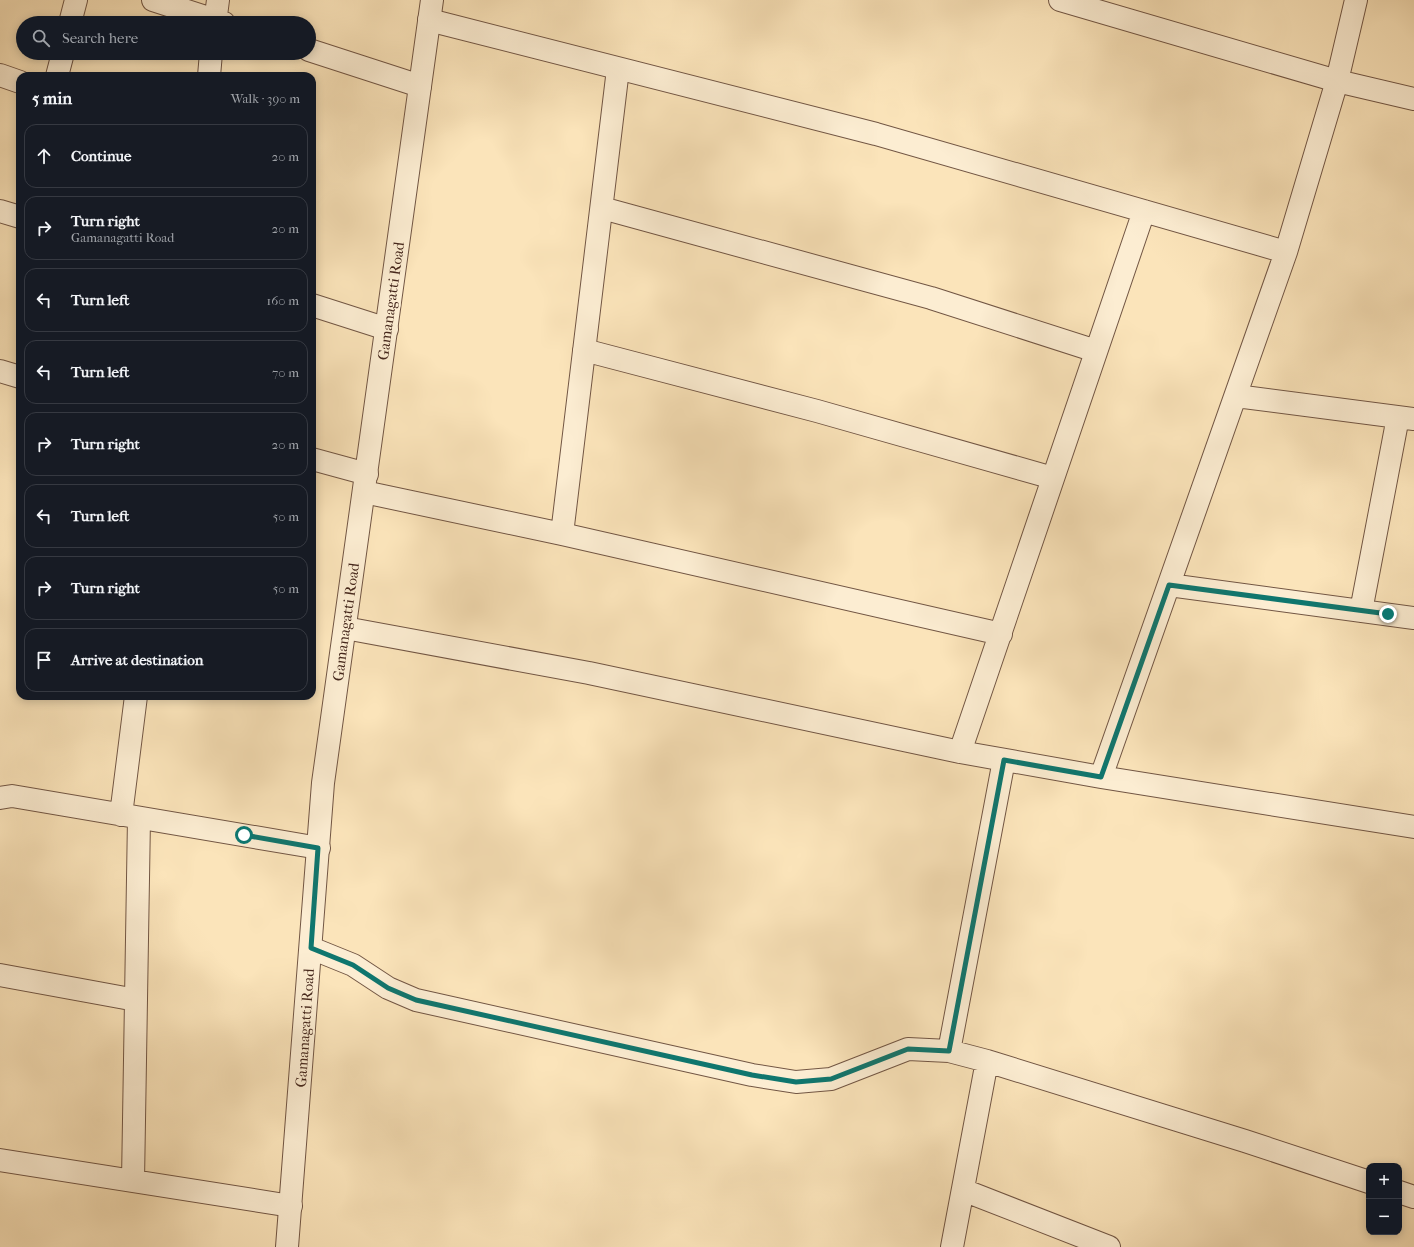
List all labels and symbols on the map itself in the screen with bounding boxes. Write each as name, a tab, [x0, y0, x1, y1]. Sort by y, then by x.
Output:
street label: Gamanagatti Road	[374, 240, 408, 361]
street label: Gamanagatti Road	[329, 561, 363, 682]
route end	[1379, 605, 1397, 623]
route start	[235, 826, 253, 844]
street label: Gamanagatti Road	[292, 967, 318, 1088]

